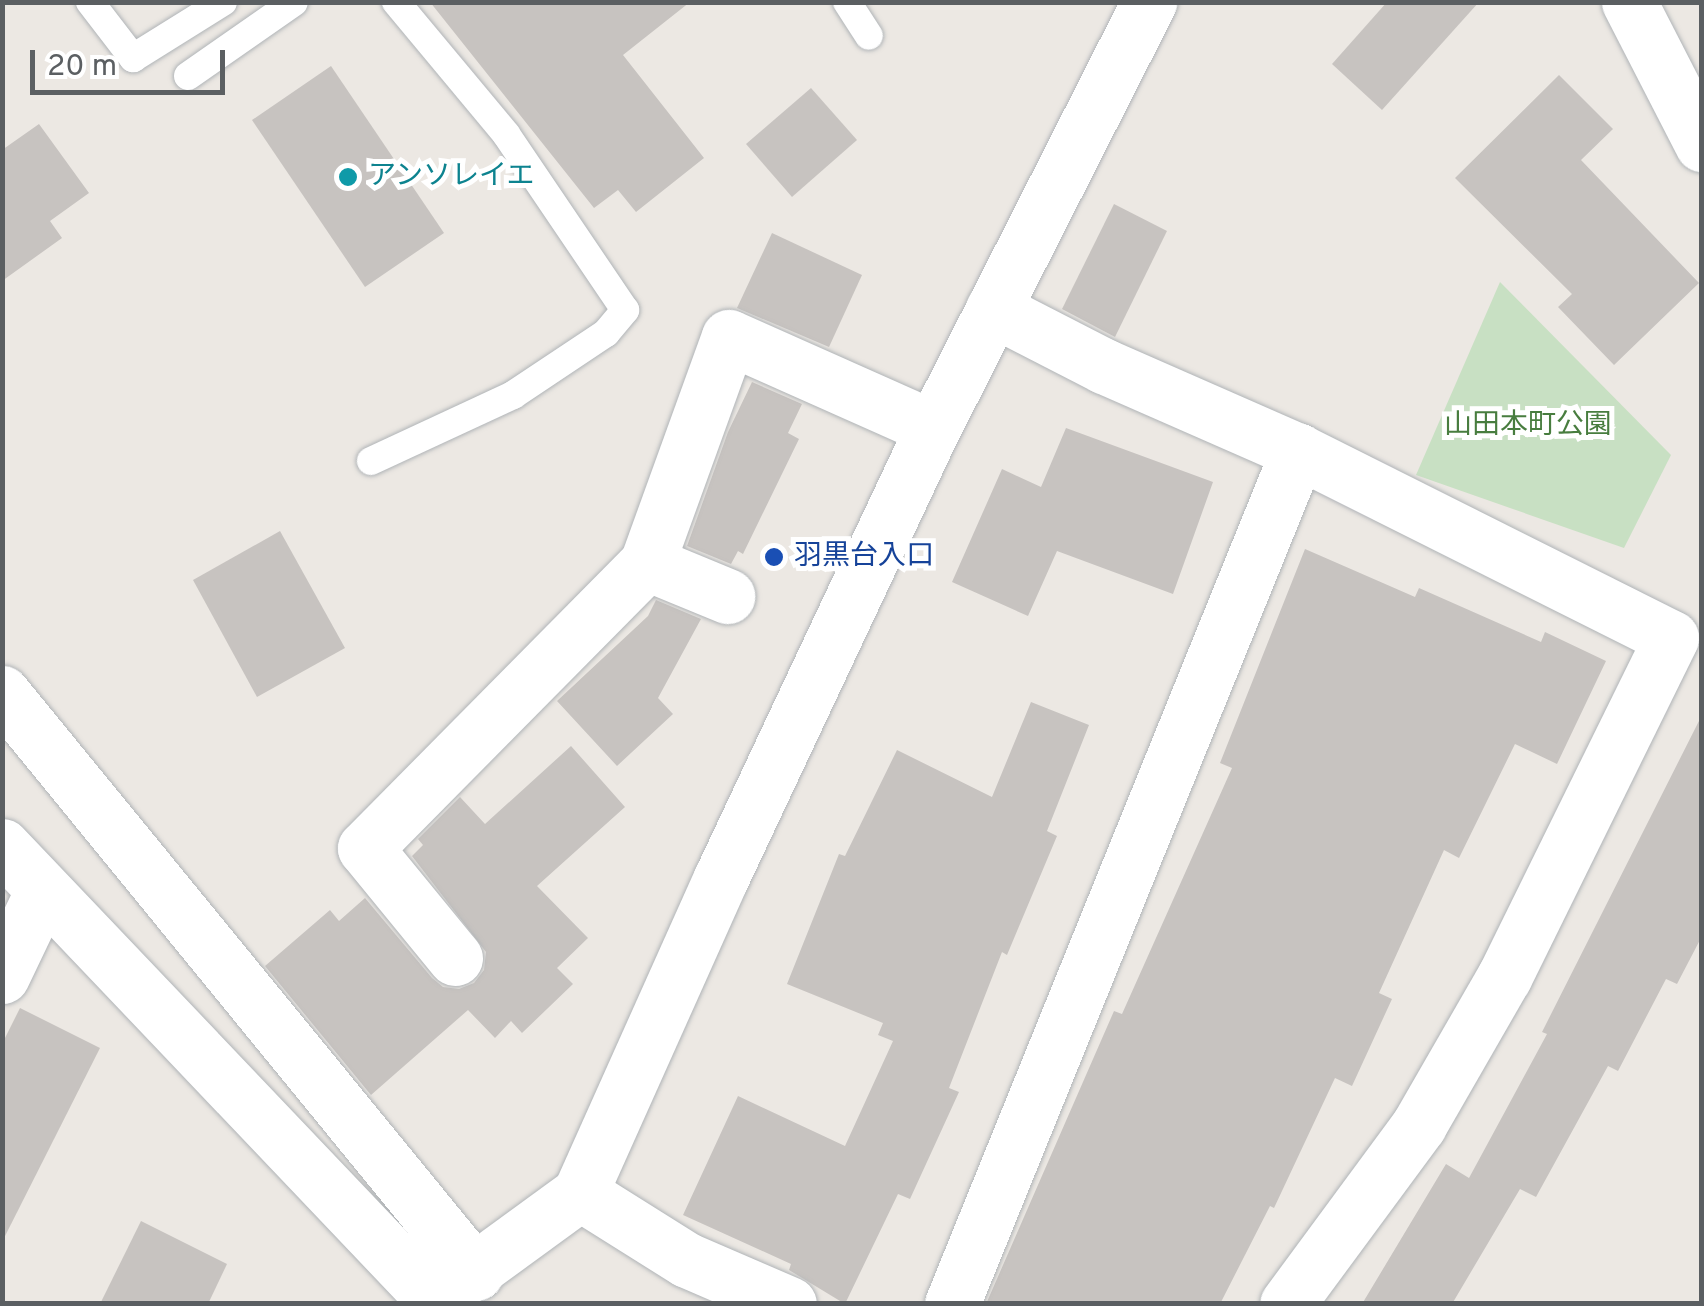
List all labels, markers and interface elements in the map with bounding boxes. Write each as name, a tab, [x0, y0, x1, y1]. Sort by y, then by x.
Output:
scale bar	[35, 30, 230, 92]
text: 20 m	[47, 49, 117, 86]
place label: アンソレイエ	[368, 160, 536, 194]
marker: アンソレイエ	[337, 166, 359, 188]
park label: 山田本町公園	[1444, 409, 1612, 443]
place label: 羽黒台入口	[794, 540, 934, 574]
marker: 羽黒台入口	[763, 546, 785, 568]

